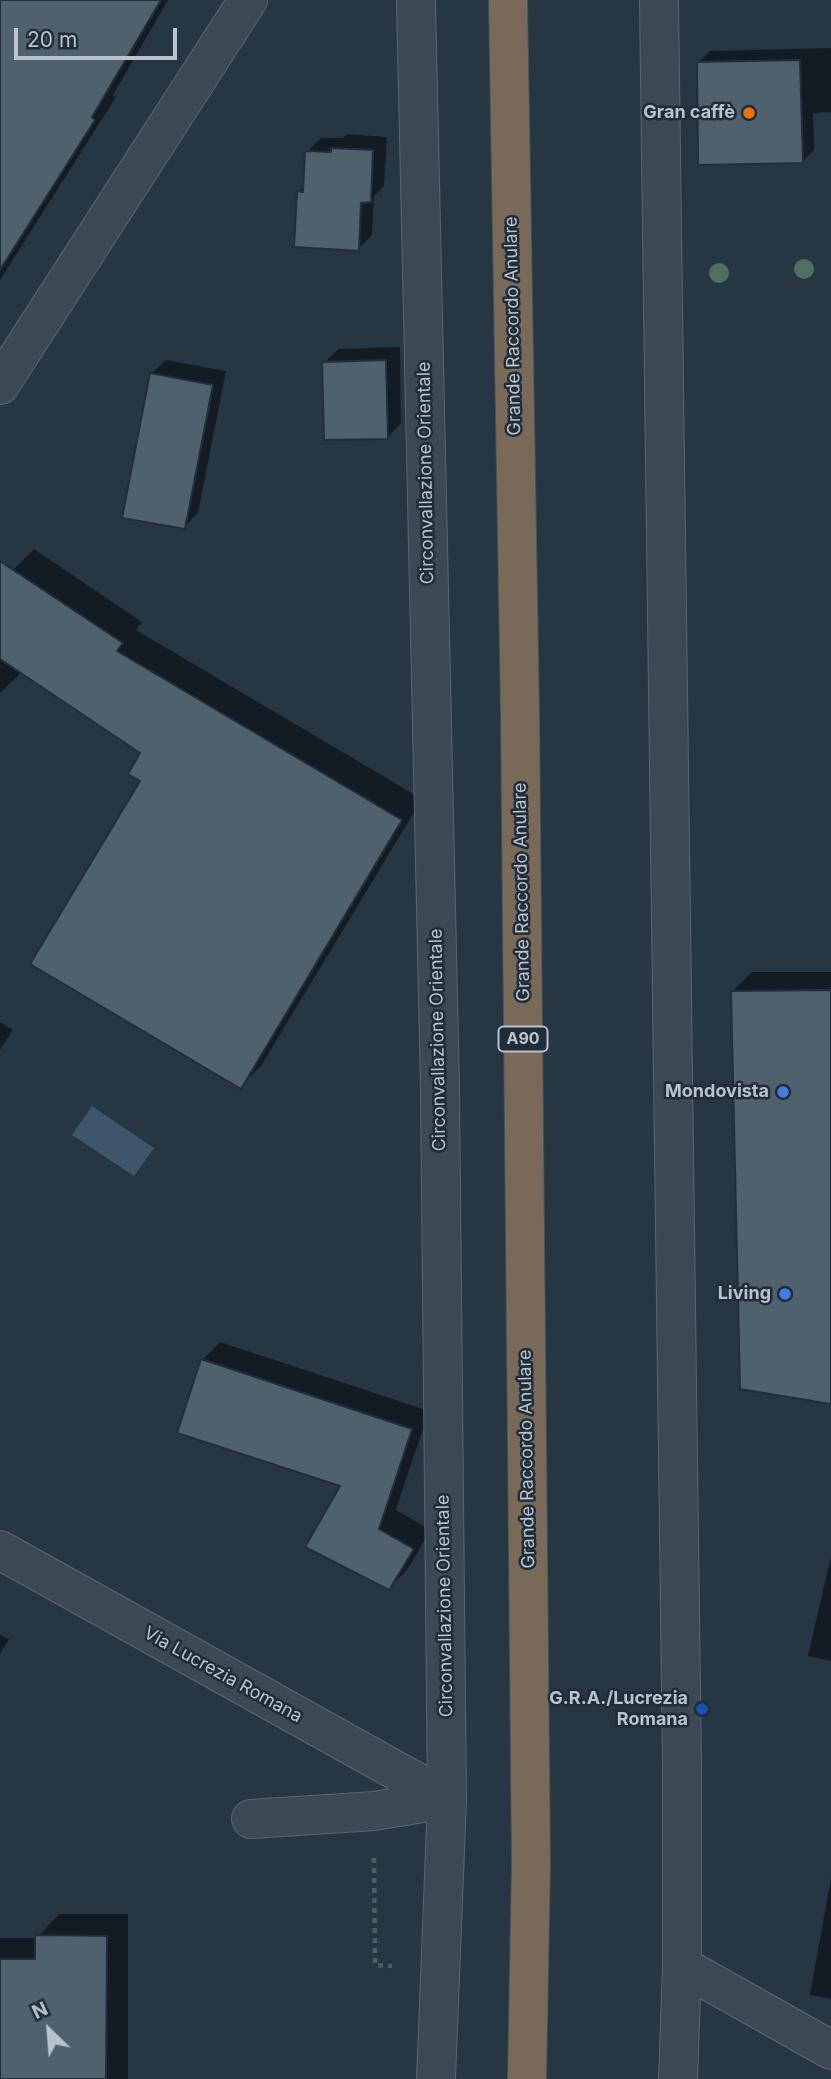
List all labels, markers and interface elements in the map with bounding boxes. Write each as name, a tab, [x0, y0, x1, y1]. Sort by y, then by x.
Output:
scale bar	[18, 14, 180, 58]
text: 20 m	[27, 27, 77, 52]
place label: Gran caffè	[643, 102, 735, 124]
marker: Gran caffè	[741, 105, 757, 121]
street label: Grande Raccordo Anulare	[500, 216, 526, 436]
street label: Circonvallazione Orientale	[413, 361, 439, 585]
street label: Grande Raccordo Anulare	[509, 782, 535, 1002]
street label: Circonvallazione Orientale	[425, 928, 451, 1152]
road number: A90	[498, 1026, 548, 1051]
place label: Mondovista	[665, 1081, 769, 1103]
marker: Mondovista	[775, 1084, 791, 1100]
place label: Living	[718, 1283, 771, 1305]
marker: Living	[777, 1286, 793, 1302]
street label: Grande Raccordo Anulare	[514, 1349, 540, 1569]
street label: Circonvallazione Orientale	[432, 1494, 458, 1718]
street label: Via Lucrezia Romana	[140, 1622, 306, 1728]
place label: G.R.A./Lucrezia Romana	[549, 1688, 688, 1730]
marker: G.R.A./Lucrezia Romana	[694, 1701, 710, 1717]
north arrow	[14, 1995, 84, 2065]
text: N	[28, 1997, 51, 2024]

